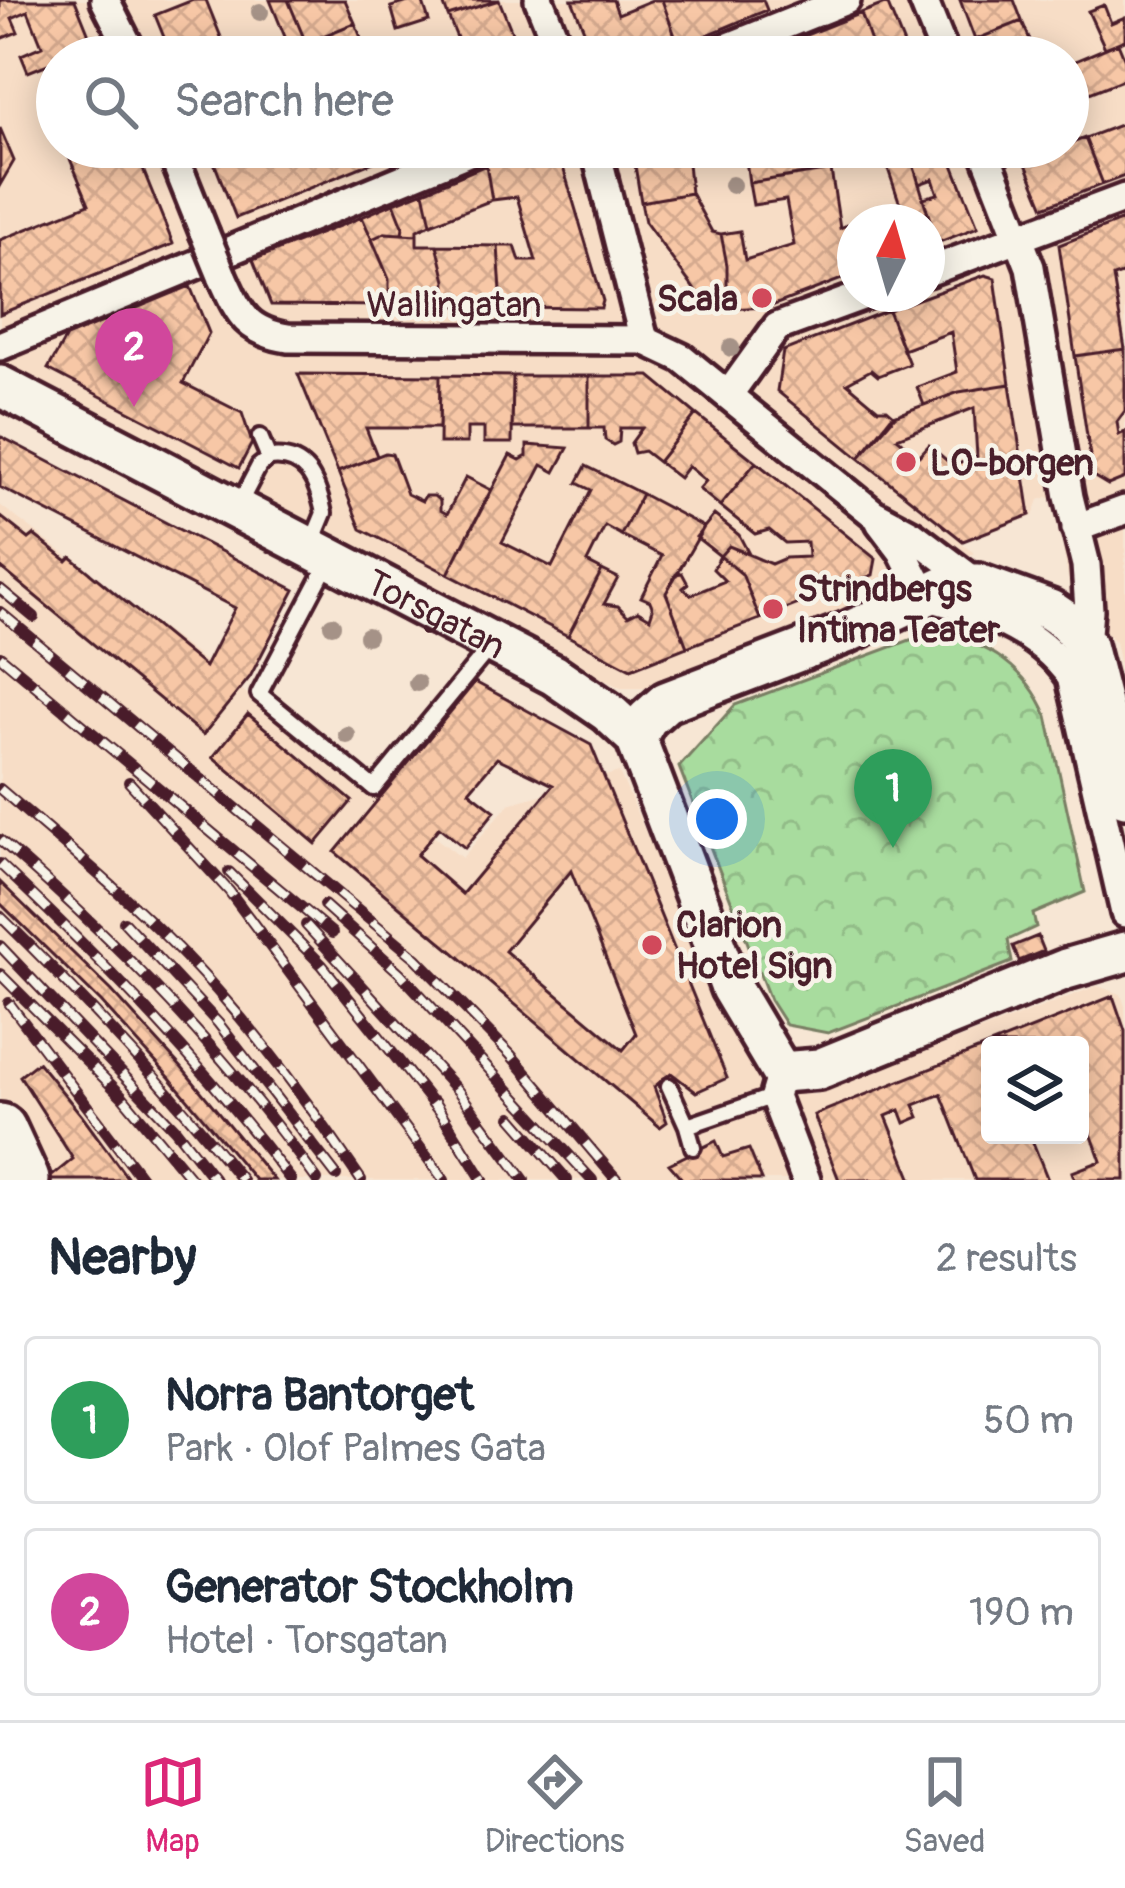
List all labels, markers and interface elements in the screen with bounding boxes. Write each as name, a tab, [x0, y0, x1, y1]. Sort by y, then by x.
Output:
search box	[36, 36, 1089, 168]
icon: search	[78, 69, 144, 135]
text: Search here	[174, 74, 394, 130]
north arrow	[837, 204, 945, 312]
place label: Scala	[657, 277, 738, 322]
street label: Wallingatan	[366, 283, 542, 328]
marker: Scala	[749, 285, 775, 311]
pin: 2	[95, 308, 173, 407]
place label: LO-borgen	[930, 441, 1094, 486]
marker: LO-borgen	[893, 449, 919, 475]
street label: Torsgatan	[358, 560, 513, 670]
place label: Strindbergs Intima Teater	[797, 567, 1001, 653]
marker: Strindbergs Intima Teater	[760, 596, 786, 622]
pin: 1	[854, 749, 932, 848]
your location	[687, 789, 747, 849]
place label: Clarion Hotel Sign	[676, 903, 833, 989]
marker: Clarion Hotel Sign	[639, 932, 665, 958]
map controls	[981, 1036, 1089, 1144]
button: layers	[981, 1036, 1089, 1144]
text: Nearby	[48, 1226, 196, 1290]
text: 2 results	[936, 1234, 1077, 1283]
text: Norra Bantorget	[165, 1368, 474, 1424]
text: 1	[82, 1396, 98, 1445]
text: 50 m	[983, 1396, 1074, 1445]
text: Park · Olof Palmes Gata	[165, 1424, 546, 1473]
text: Generator Stockholm	[165, 1560, 574, 1616]
text: 2	[79, 1588, 101, 1637]
text: 190 m	[969, 1588, 1074, 1637]
text: Hotel · Torsgatan	[165, 1616, 448, 1665]
tab: Map	[140, 1749, 206, 1862]
tab: Directions	[485, 1749, 625, 1862]
tab: Saved	[904, 1749, 985, 1862]

